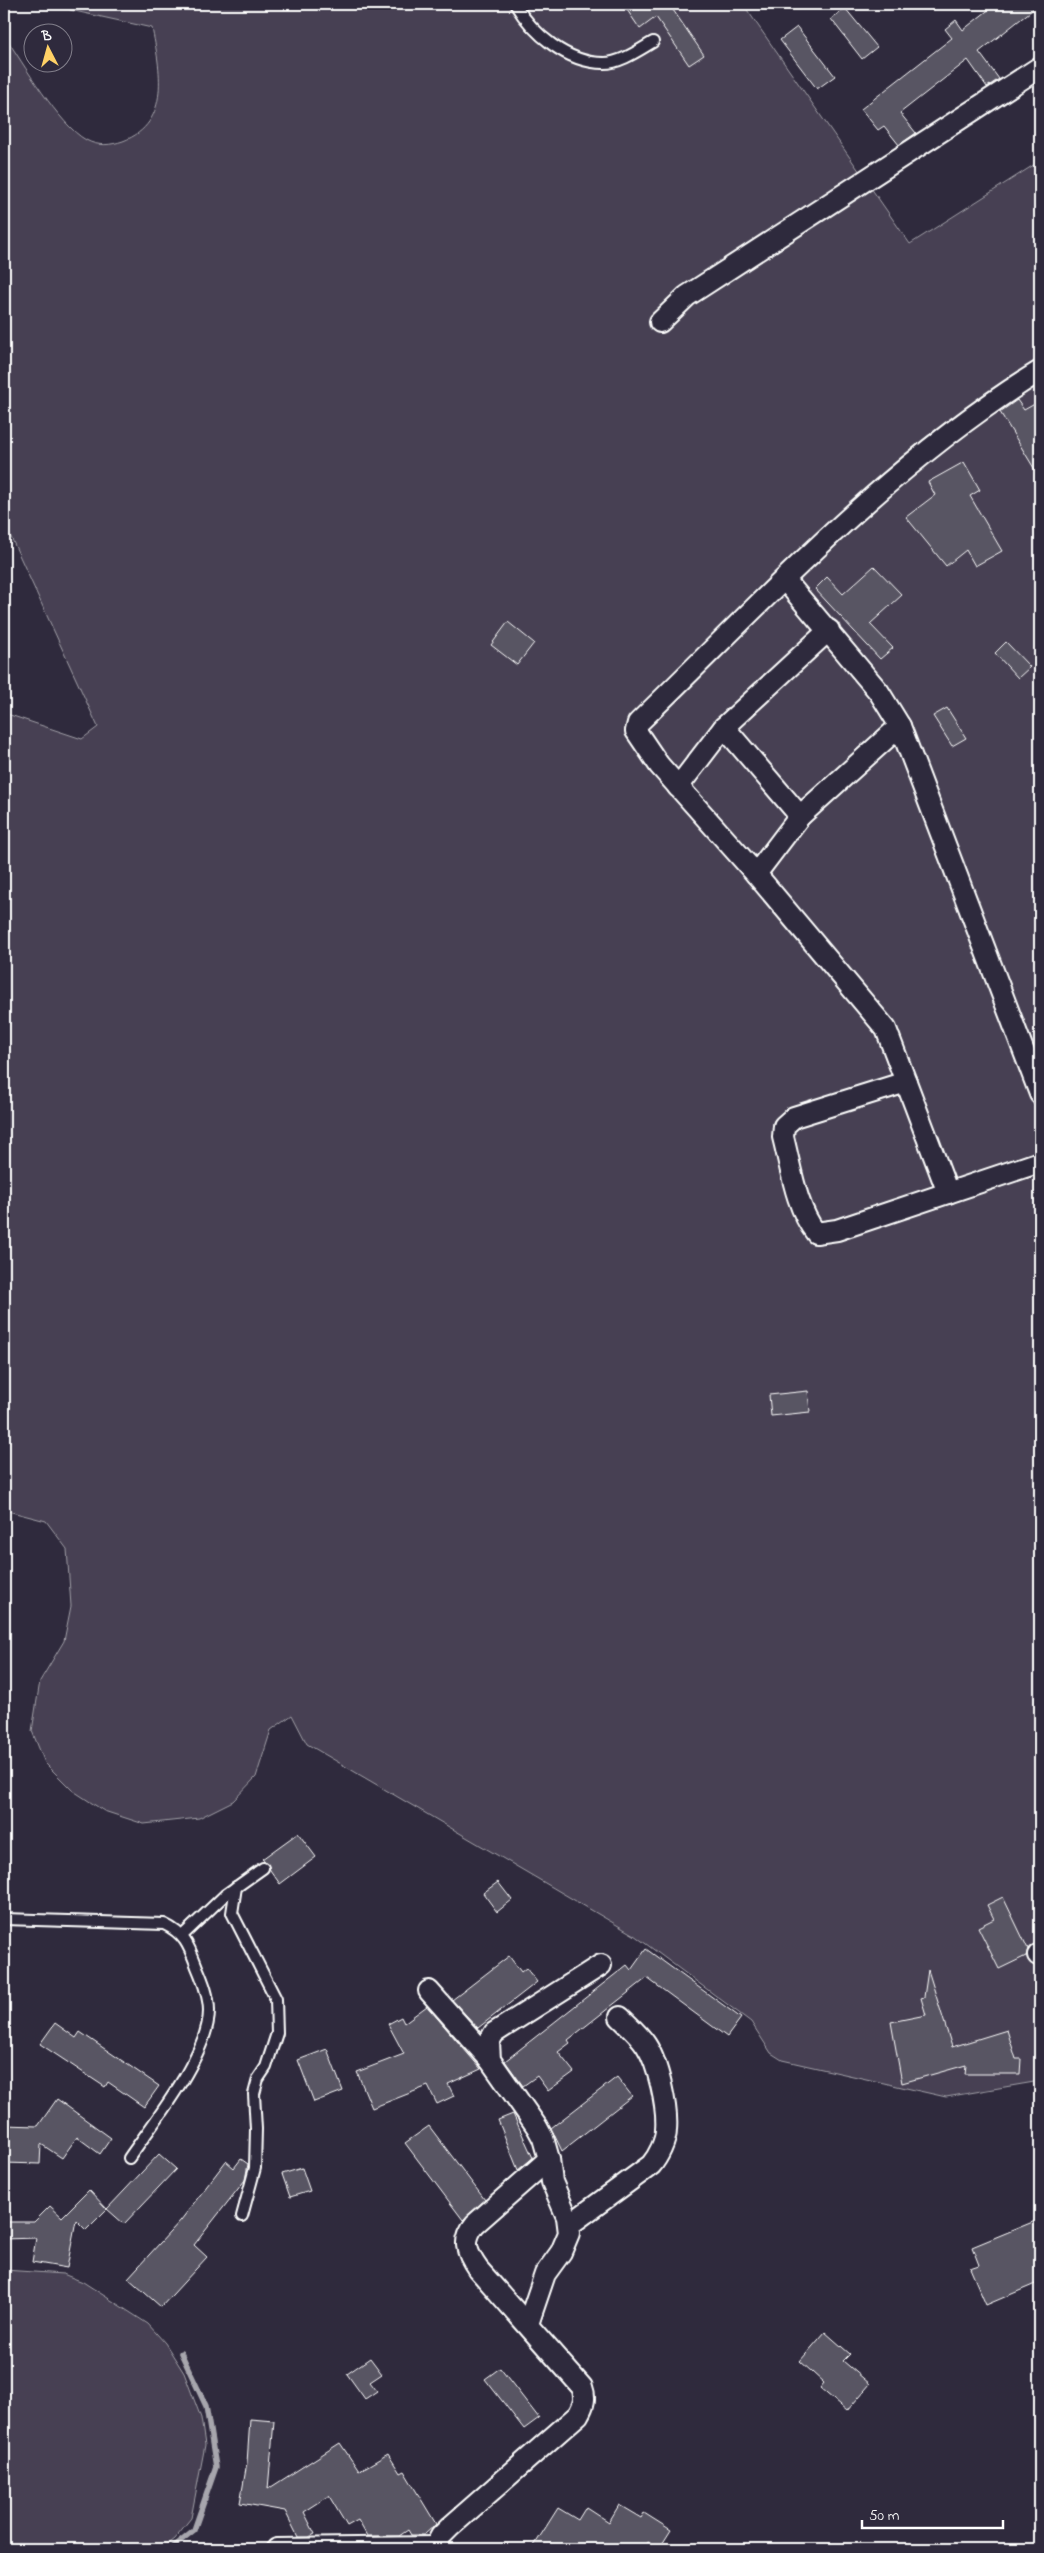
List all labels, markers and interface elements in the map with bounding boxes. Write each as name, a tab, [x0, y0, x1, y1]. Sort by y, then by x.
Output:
north arrow	[22, 22, 72, 72]
text: B	[40, 26, 53, 48]
scale bar	[862, 2498, 1003, 2530]
text: 50 m	[869, 2505, 900, 2527]

